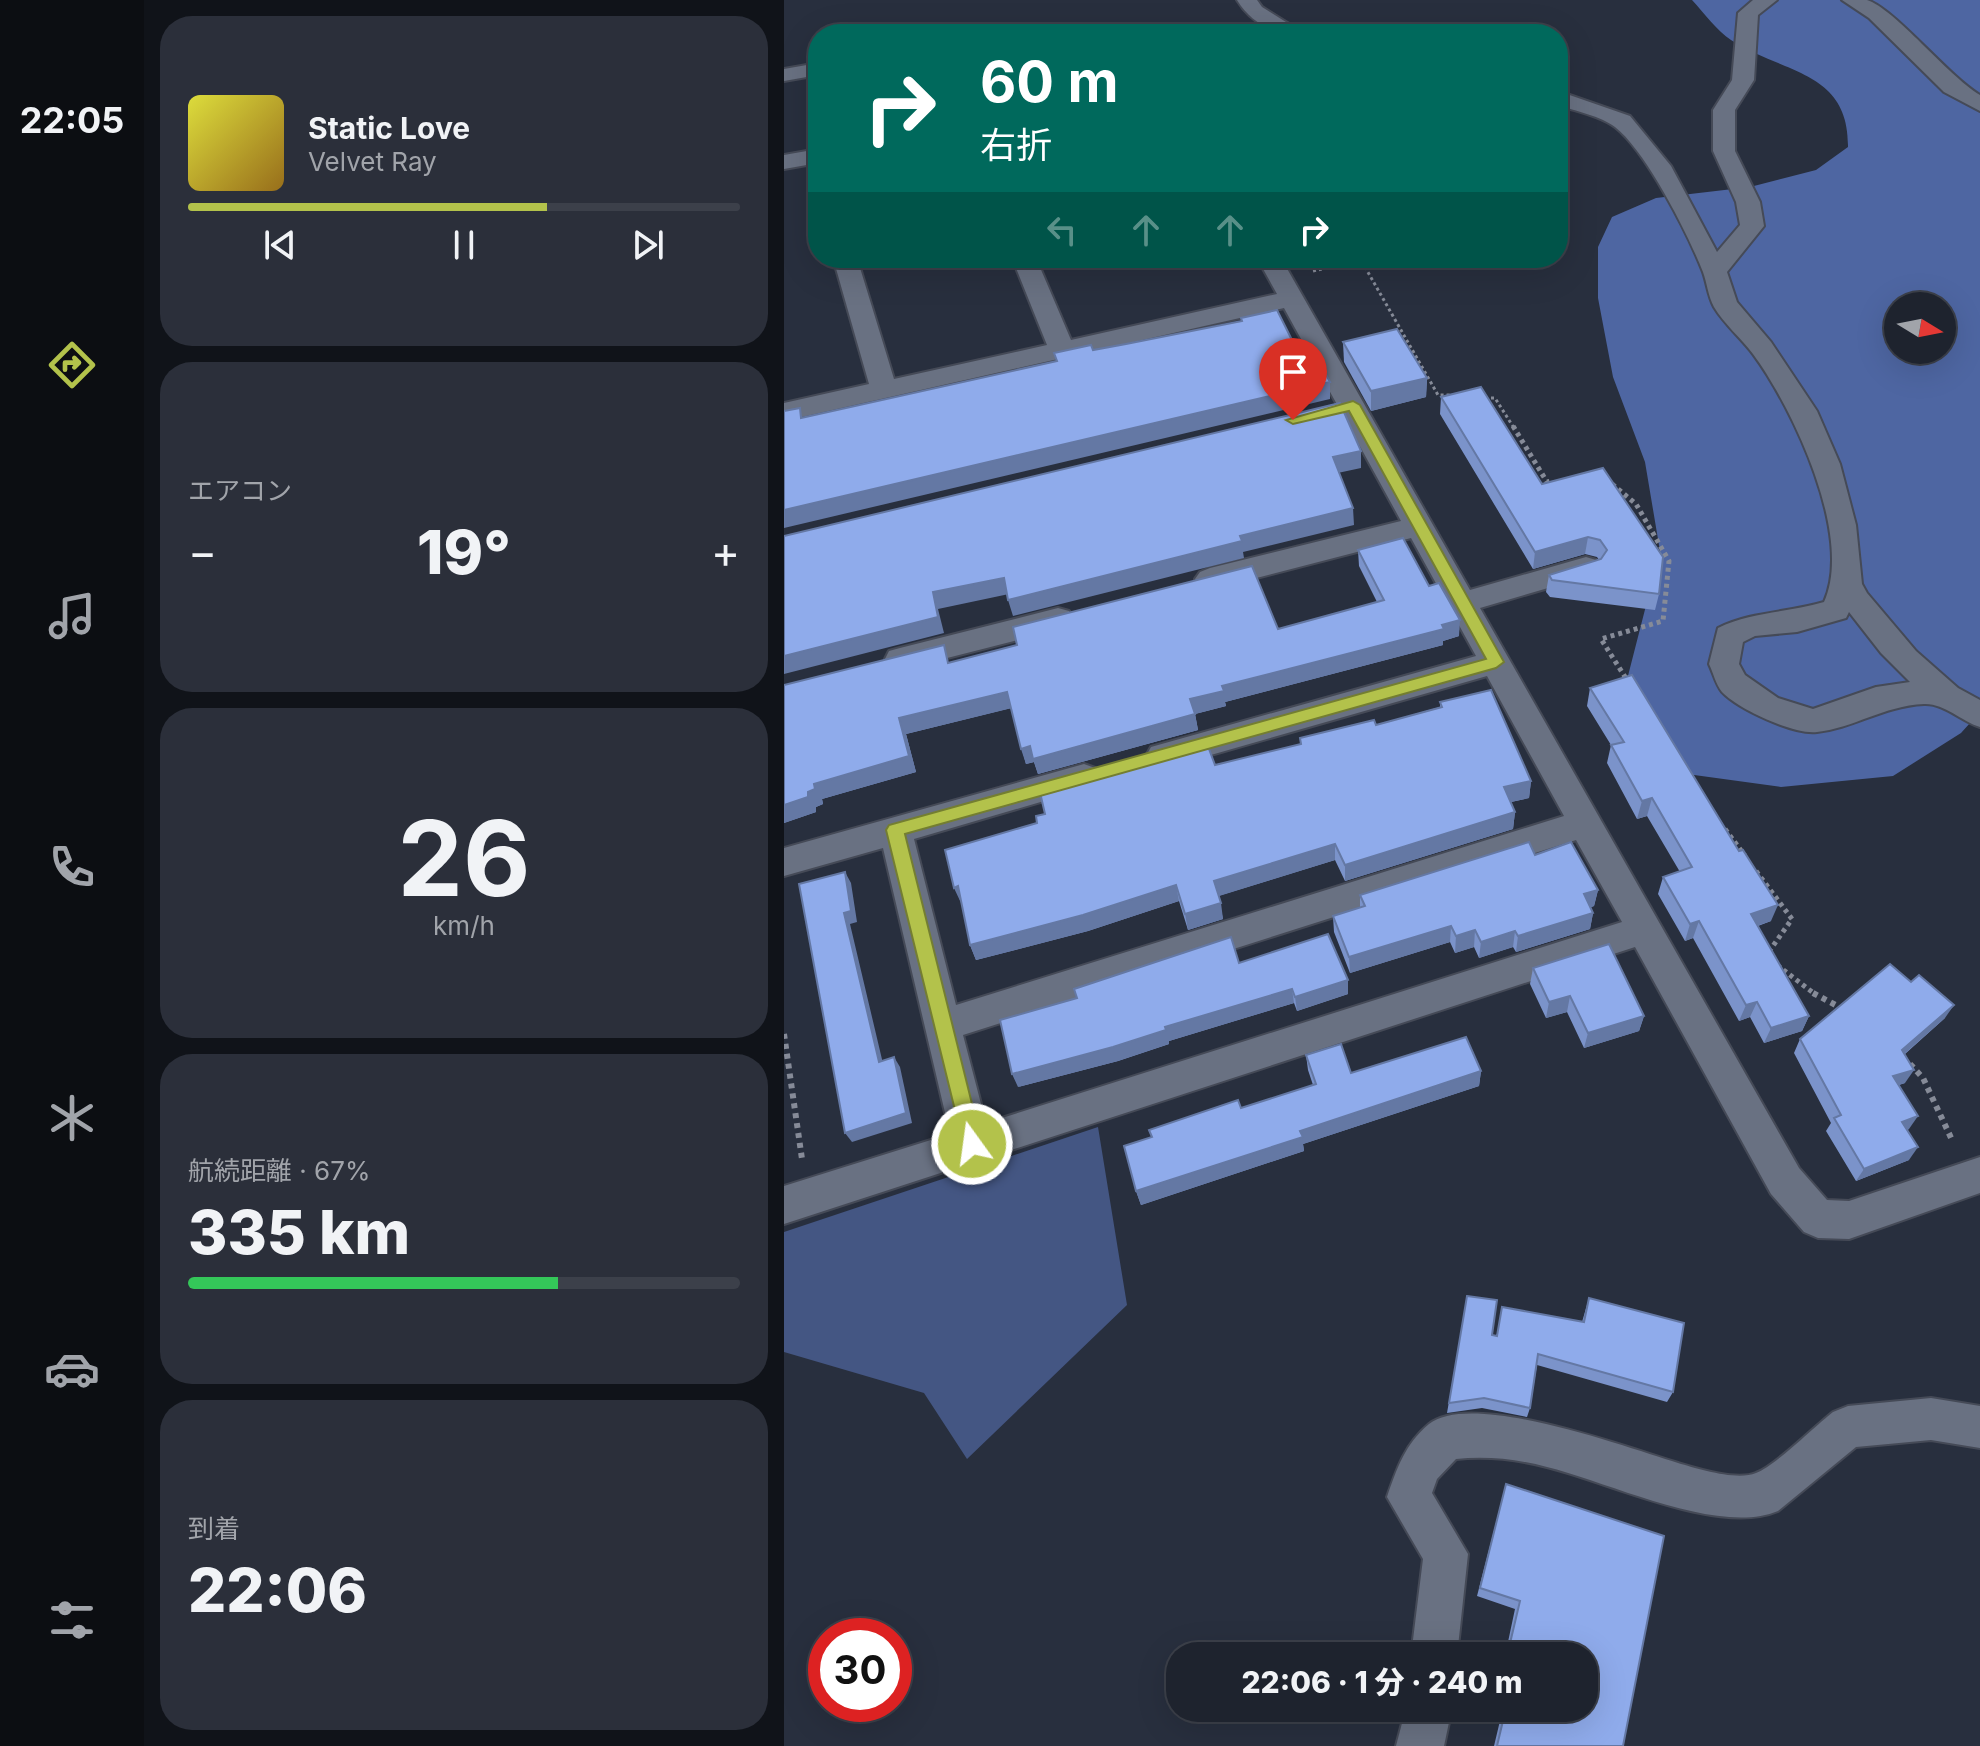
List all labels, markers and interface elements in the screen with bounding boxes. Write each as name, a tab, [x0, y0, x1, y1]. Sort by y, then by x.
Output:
text: 60 m	[980, 48, 1119, 116]
icon: right	[848, 56, 952, 160]
text: 22:05	[20, 98, 124, 142]
text: Static Love	[308, 110, 470, 146]
text: 右折	[980, 123, 1052, 167]
text: Velvet Ray	[308, 146, 437, 177]
icon: left	[1040, 208, 1084, 252]
icon: ahead	[1124, 208, 1168, 252]
icon: ahead	[1208, 208, 1252, 252]
icon: right	[1292, 208, 1336, 252]
icon: previous	[258, 223, 302, 267]
icon: pause	[442, 223, 486, 267]
icon: next	[626, 223, 670, 267]
north arrow	[1884, 292, 1956, 364]
map controls	[1884, 292, 1956, 364]
icon: directions	[44, 337, 100, 393]
pin	[1259, 338, 1327, 420]
icon: arrive	[1271, 350, 1315, 394]
text: エアコン	[188, 475, 292, 506]
text: 19°	[417, 516, 511, 588]
text: −	[188, 525, 217, 579]
text: +	[711, 525, 740, 579]
icon: music	[44, 588, 100, 644]
text: 26	[397, 795, 531, 921]
icon: phone	[44, 839, 100, 895]
text: km/h	[433, 910, 495, 941]
icon: climate	[44, 1090, 100, 1146]
position arrow	[930, 1102, 1014, 1186]
text: 航続距離 · 67%	[188, 1155, 370, 1186]
text: 335 km	[188, 1196, 410, 1268]
icon: car	[44, 1341, 100, 1397]
text: 到着	[188, 1513, 240, 1544]
text: 22:06	[188, 1554, 367, 1626]
icon: filters	[44, 1592, 100, 1648]
speed limit sign: 30	[808, 1618, 912, 1722]
text: 22:06 · 1 分 · 240 m	[1241, 1664, 1523, 1700]

